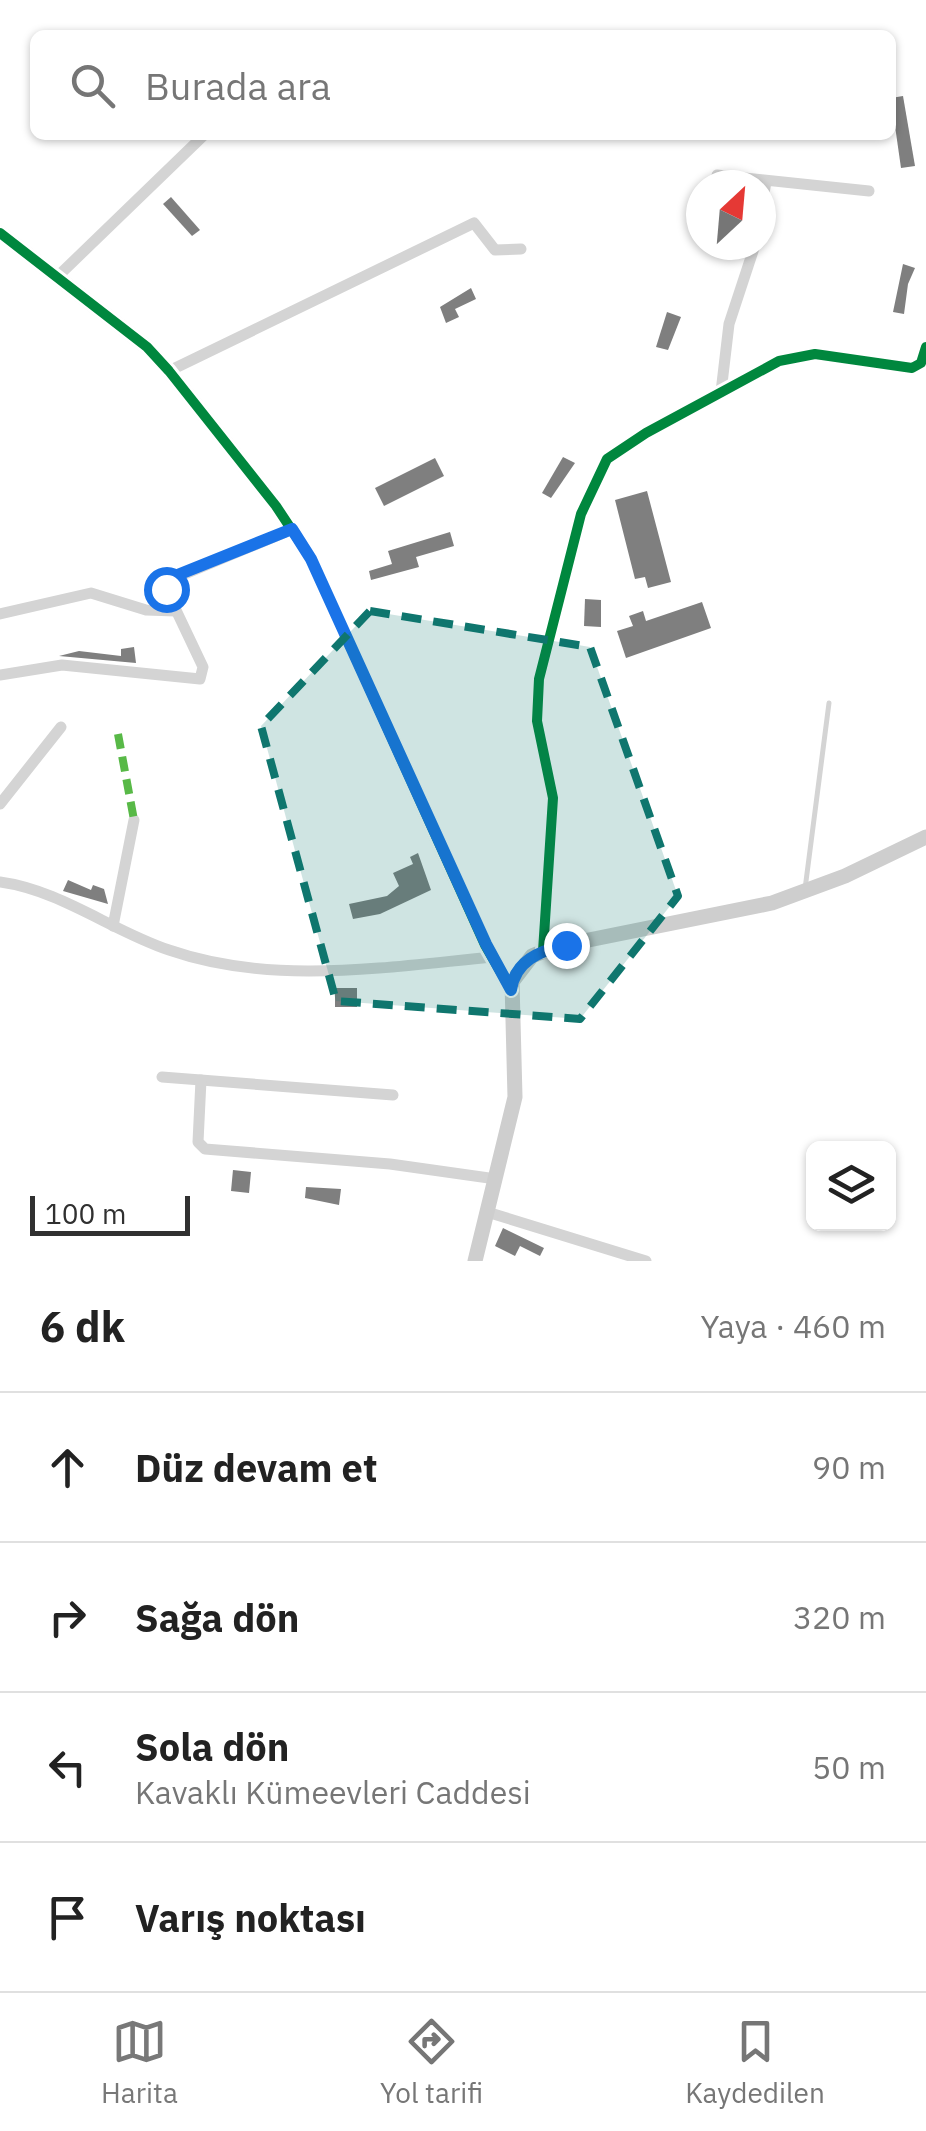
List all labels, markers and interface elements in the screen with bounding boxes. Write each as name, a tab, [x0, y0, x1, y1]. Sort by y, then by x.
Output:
search box	[30, 30, 896, 140]
icon: search	[65, 58, 120, 113]
text: Burada ara	[145, 61, 331, 110]
north arrow	[686, 170, 776, 260]
route start	[144, 567, 190, 613]
route end	[544, 923, 590, 969]
map controls	[806, 1141, 896, 1231]
button: layers	[806, 1141, 896, 1231]
scale bar	[30, 1191, 190, 1236]
text: 100 m	[45, 1195, 126, 1232]
text: 6 dk	[40, 1299, 125, 1354]
text: Yaya · 460 m	[700, 1305, 886, 1347]
icon: ahead	[40, 1440, 95, 1495]
text: Düz devam et	[135, 1443, 377, 1492]
text: 90 m	[812, 1446, 886, 1488]
icon: right	[40, 1590, 95, 1645]
text: Sağa dön	[135, 1593, 299, 1642]
text: 320 m	[793, 1596, 886, 1638]
text: Sola dön	[135, 1722, 289, 1771]
icon: left	[40, 1740, 95, 1795]
text: 50 m	[812, 1746, 886, 1788]
text: Kavaklı Kümeevleri Caddesi	[135, 1771, 531, 1813]
icon: arrive	[40, 1890, 95, 1945]
text: Varış noktası	[135, 1893, 366, 1942]
tab: Harita	[101, 2014, 178, 2111]
tab: Yol tarifi	[380, 2014, 483, 2111]
tab: Kaydedilen	[685, 2014, 825, 2111]

